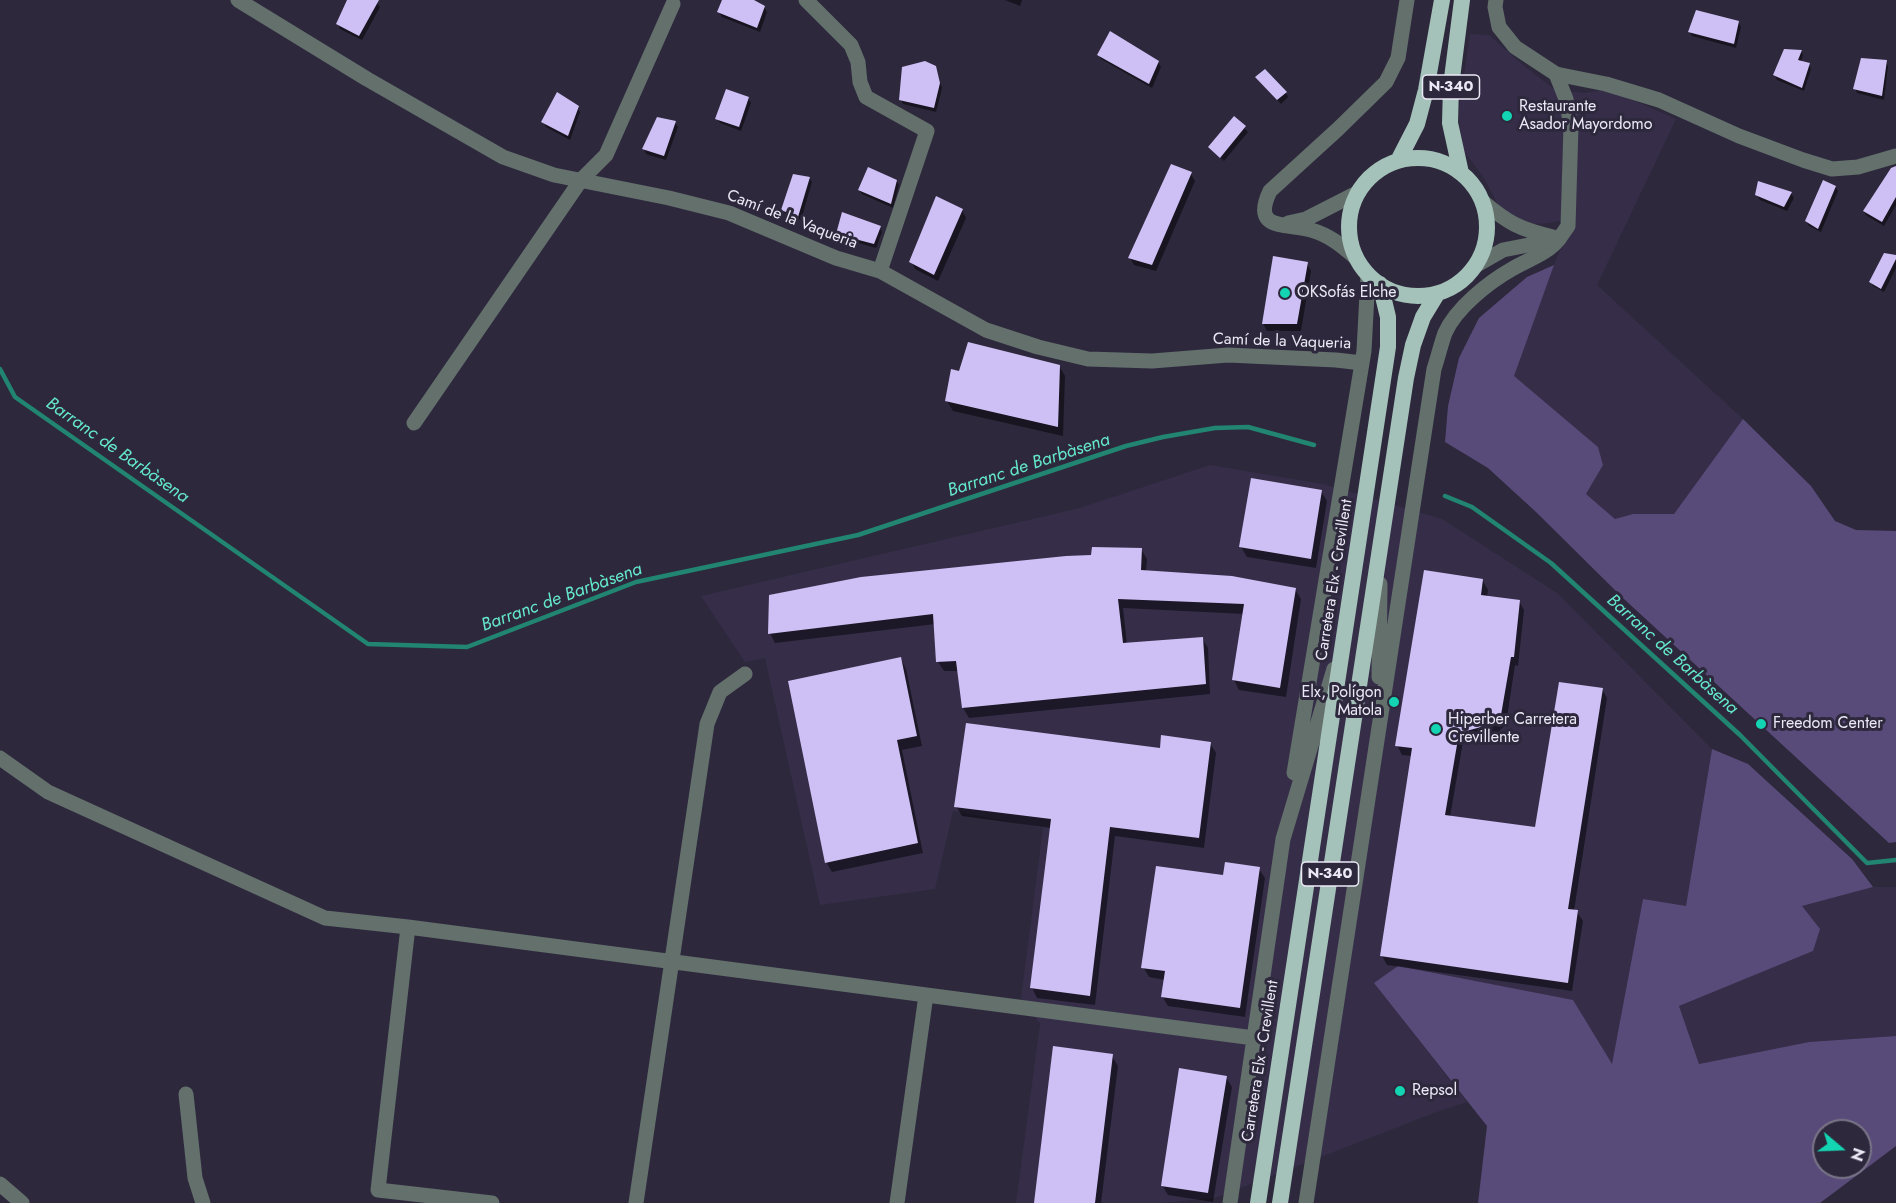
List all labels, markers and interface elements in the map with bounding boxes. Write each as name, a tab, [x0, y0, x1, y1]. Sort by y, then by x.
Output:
road number: N-340	[1422, 75, 1480, 99]
place label: Restaurante Asador Mayordomo	[1519, 97, 1653, 135]
marker: Restaurante Asador Mayordomo	[1500, 109, 1514, 123]
street label: Camí de la Vaqueria	[724, 186, 860, 254]
place label: OKSofás Elche	[1297, 283, 1397, 303]
marker: OKSofás Elche	[1278, 286, 1292, 300]
street label: Camí de la Vaqueria	[1213, 330, 1351, 354]
water label: Barranc de Barbàsena	[41, 393, 193, 509]
water label: Barranc de Barbàsena	[945, 430, 1113, 502]
street label: Carretera Elx - Crevillent	[1313, 498, 1357, 662]
water label: Barranc de Barbàsena	[479, 559, 645, 637]
water label: Barranc de Barbàsena	[1602, 590, 1742, 720]
place label: Elx, Polígon Matola	[1301, 683, 1382, 721]
marker: Elx, Polígon Matola	[1387, 695, 1401, 709]
place label: Hiperber Carretera Crevillente	[1448, 710, 1577, 748]
place label: Freedom Center	[1773, 714, 1883, 734]
marker: Freedom Center	[1754, 717, 1768, 731]
marker: Hiperber Carretera Crevillente	[1429, 722, 1443, 736]
road number: N-340	[1302, 862, 1358, 886]
street label: Carretera Elx - Crevillent	[1239, 979, 1283, 1143]
place label: Repsol	[1412, 1081, 1457, 1101]
marker: Repsol	[1393, 1084, 1407, 1098]
north arrow	[1812, 1119, 1872, 1179]
text: N	[1845, 1145, 1871, 1164]

